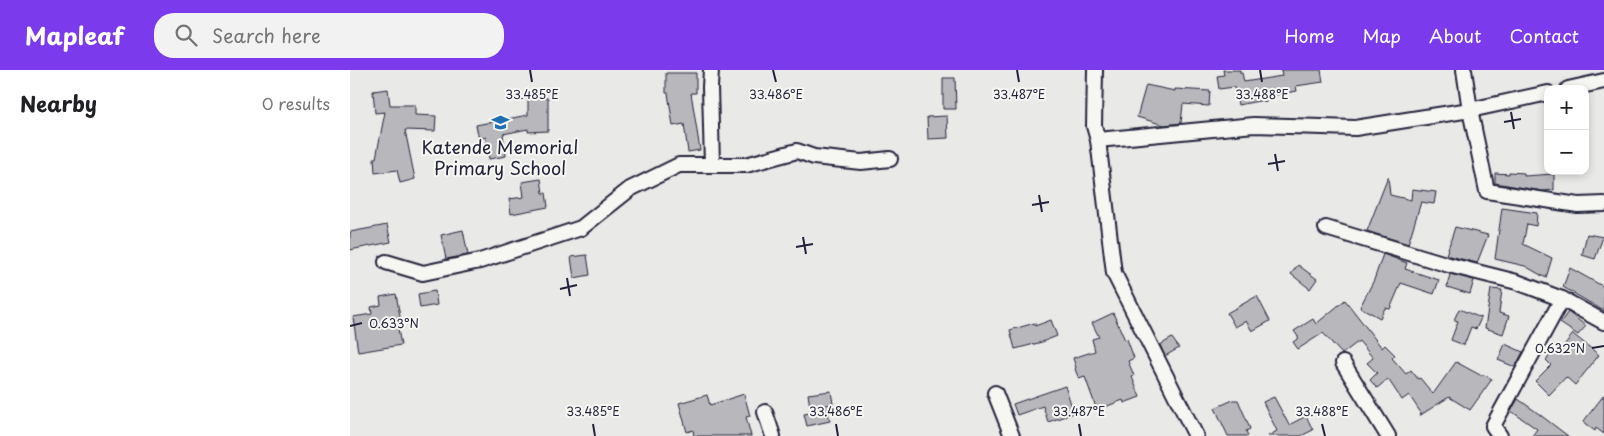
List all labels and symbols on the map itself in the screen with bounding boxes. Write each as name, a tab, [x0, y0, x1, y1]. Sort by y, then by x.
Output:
text: 33.485°E	[505, 85, 559, 103]
text: 33.486°E	[749, 85, 803, 103]
text: 33.487°E	[993, 85, 1045, 103]
text: 33.488°E	[1235, 85, 1289, 103]
school or university icon: Katende Memorial Primary School	[490, 113, 510, 133]
place label: Katende Memorial Primary School	[422, 133, 578, 181]
text: 0.633°N	[369, 314, 419, 332]
text: 0.632°N	[1535, 339, 1585, 357]
text: 33.485°E	[566, 402, 620, 420]
text: 33.486°E	[809, 402, 863, 420]
text: 33.487°E	[1053, 402, 1105, 420]
text: 33.488°E	[1295, 402, 1349, 420]

